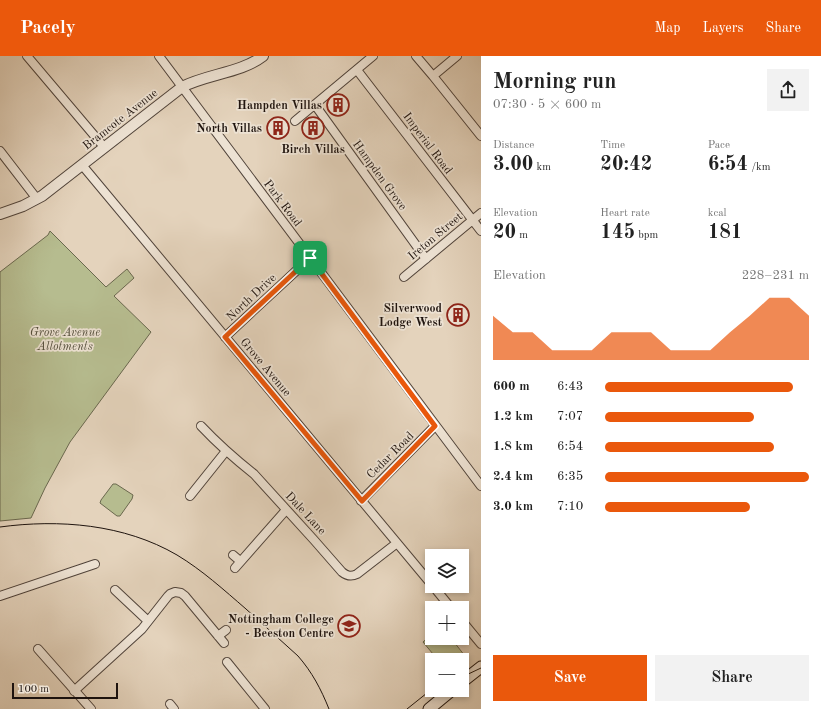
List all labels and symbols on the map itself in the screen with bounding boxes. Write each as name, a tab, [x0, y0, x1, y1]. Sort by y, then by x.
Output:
street label: Bramcote Avenue	[81, 87, 161, 153]
building icon: Hampden Villas	[325, 92, 351, 118]
place label: Hampden Villas	[237, 100, 322, 112]
street label: Imperial Road	[400, 111, 454, 177]
building icon: North Villas	[265, 115, 291, 141]
building icon: Birch Villas	[300, 115, 326, 141]
place label: North Villas	[196, 123, 262, 135]
street label: Hampden Grove	[350, 138, 409, 213]
place label: Birch Villas	[281, 144, 345, 156]
street label: Park Road	[261, 178, 303, 229]
street label: Ireton Street	[406, 211, 465, 263]
pin	[293, 241, 327, 275]
street label: North Drive	[225, 272, 279, 324]
building icon: Silverwood Lodge West	[445, 302, 471, 328]
place label: Silverwood Lodge West	[379, 303, 443, 329]
park label: Grove Avenue Allotments	[30, 327, 100, 353]
street label: Grove Avenue	[238, 336, 293, 399]
street label: Cedar Road	[365, 430, 416, 481]
street label: Dale Lane	[283, 490, 328, 538]
school or university icon: Nottingham College - Beeston Centre	[336, 613, 362, 639]
place label: Nottingham College - Beeston Centre	[228, 614, 334, 640]
scale bar	[12, 681, 118, 700]

